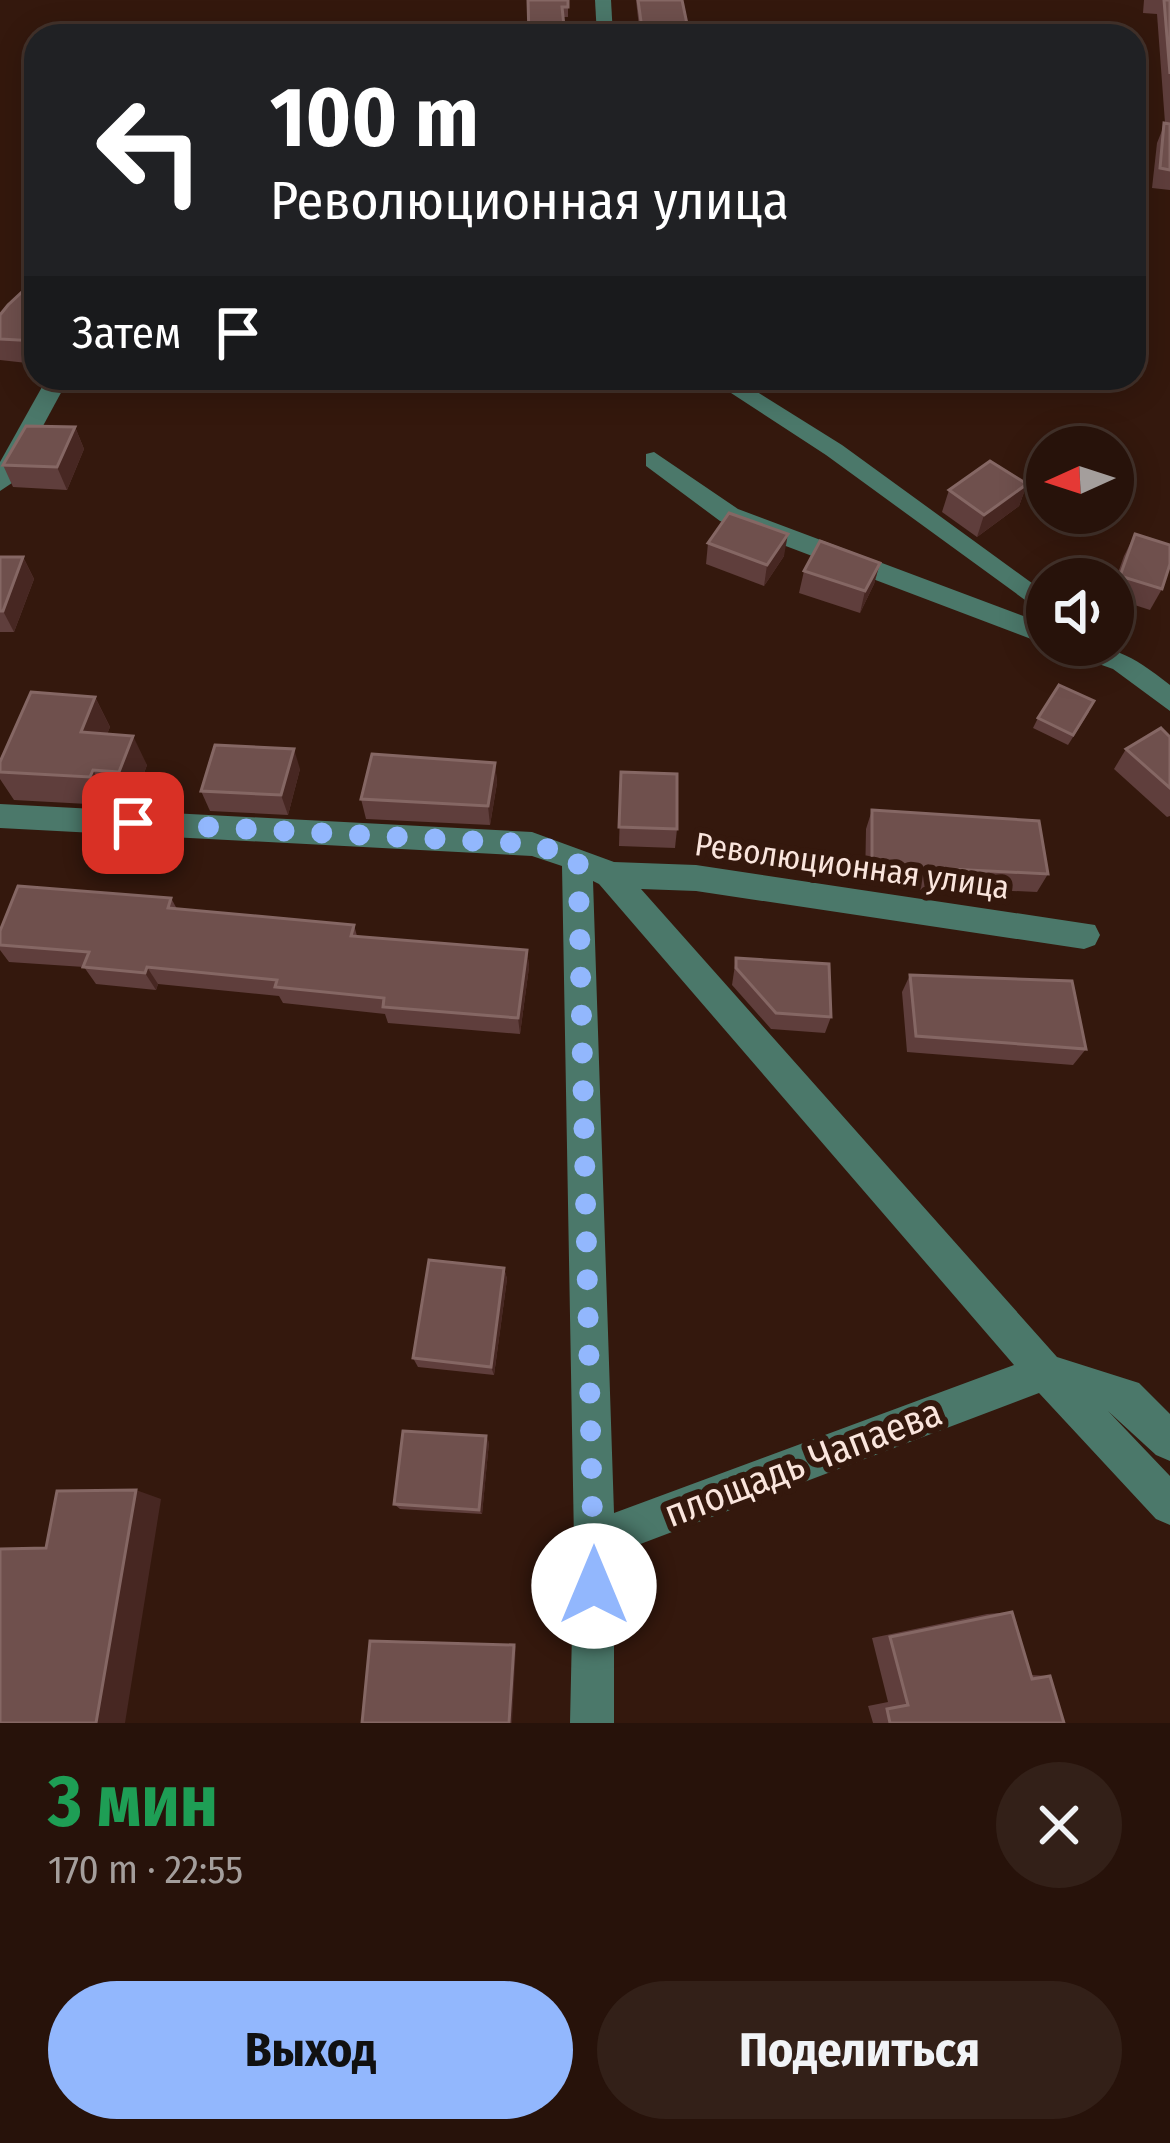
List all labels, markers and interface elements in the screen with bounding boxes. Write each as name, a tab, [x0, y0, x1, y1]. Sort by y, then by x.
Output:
text: 100 m	[270, 67, 479, 168]
icon: left	[72, 72, 228, 228]
text: Революционная улица	[270, 169, 789, 233]
icon: arrive	[205, 300, 271, 366]
text: Затем	[72, 306, 181, 360]
north arrow	[1026, 426, 1134, 534]
map controls	[1026, 426, 1134, 666]
button: sound	[1026, 558, 1134, 666]
pin	[82, 772, 184, 874]
icon: arrive	[100, 790, 166, 856]
street label: Революционная улица	[692, 824, 1012, 908]
street label: площадь Чапаева	[658, 1389, 948, 1537]
position arrow	[531, 1523, 657, 1649]
text: 3 мин	[48, 1759, 218, 1845]
button: close	[996, 1762, 1122, 1888]
text: 170 m · 22:55	[48, 1847, 243, 1893]
button: Выход	[48, 1981, 573, 2119]
button: Поделиться	[597, 1981, 1122, 2119]

